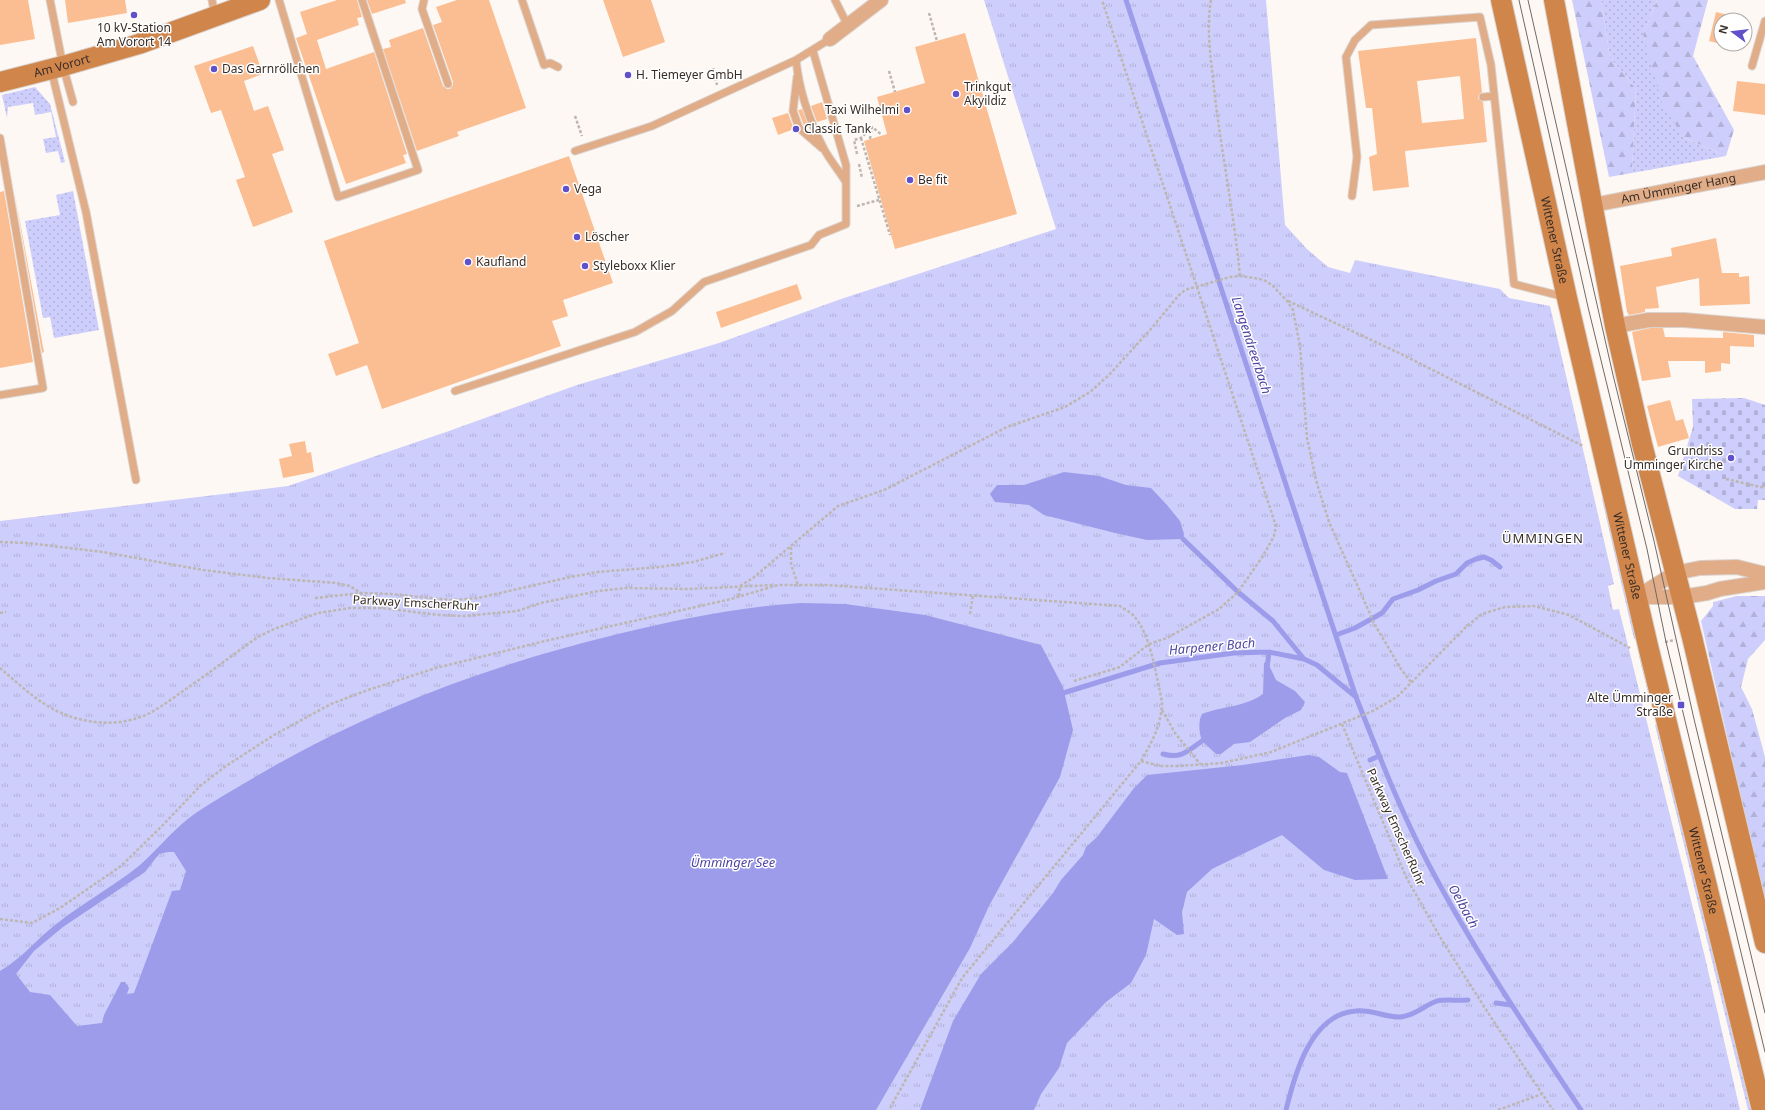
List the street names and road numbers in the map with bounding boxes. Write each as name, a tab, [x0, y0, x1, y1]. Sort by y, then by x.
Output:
street label: Am Vorort	[32, 49, 93, 81]
street label: Am Ümminger Hang	[1620, 169, 1737, 207]
street label: Wittener Straße	[1537, 195, 1573, 285]
street label: Wittener Straße	[1609, 511, 1646, 601]
street label: Parkway EmscherRuhr	[352, 591, 480, 614]
street label: Parkway EmscherRuhr	[1363, 766, 1430, 888]
street label: Wittener Straße	[1685, 826, 1723, 916]

